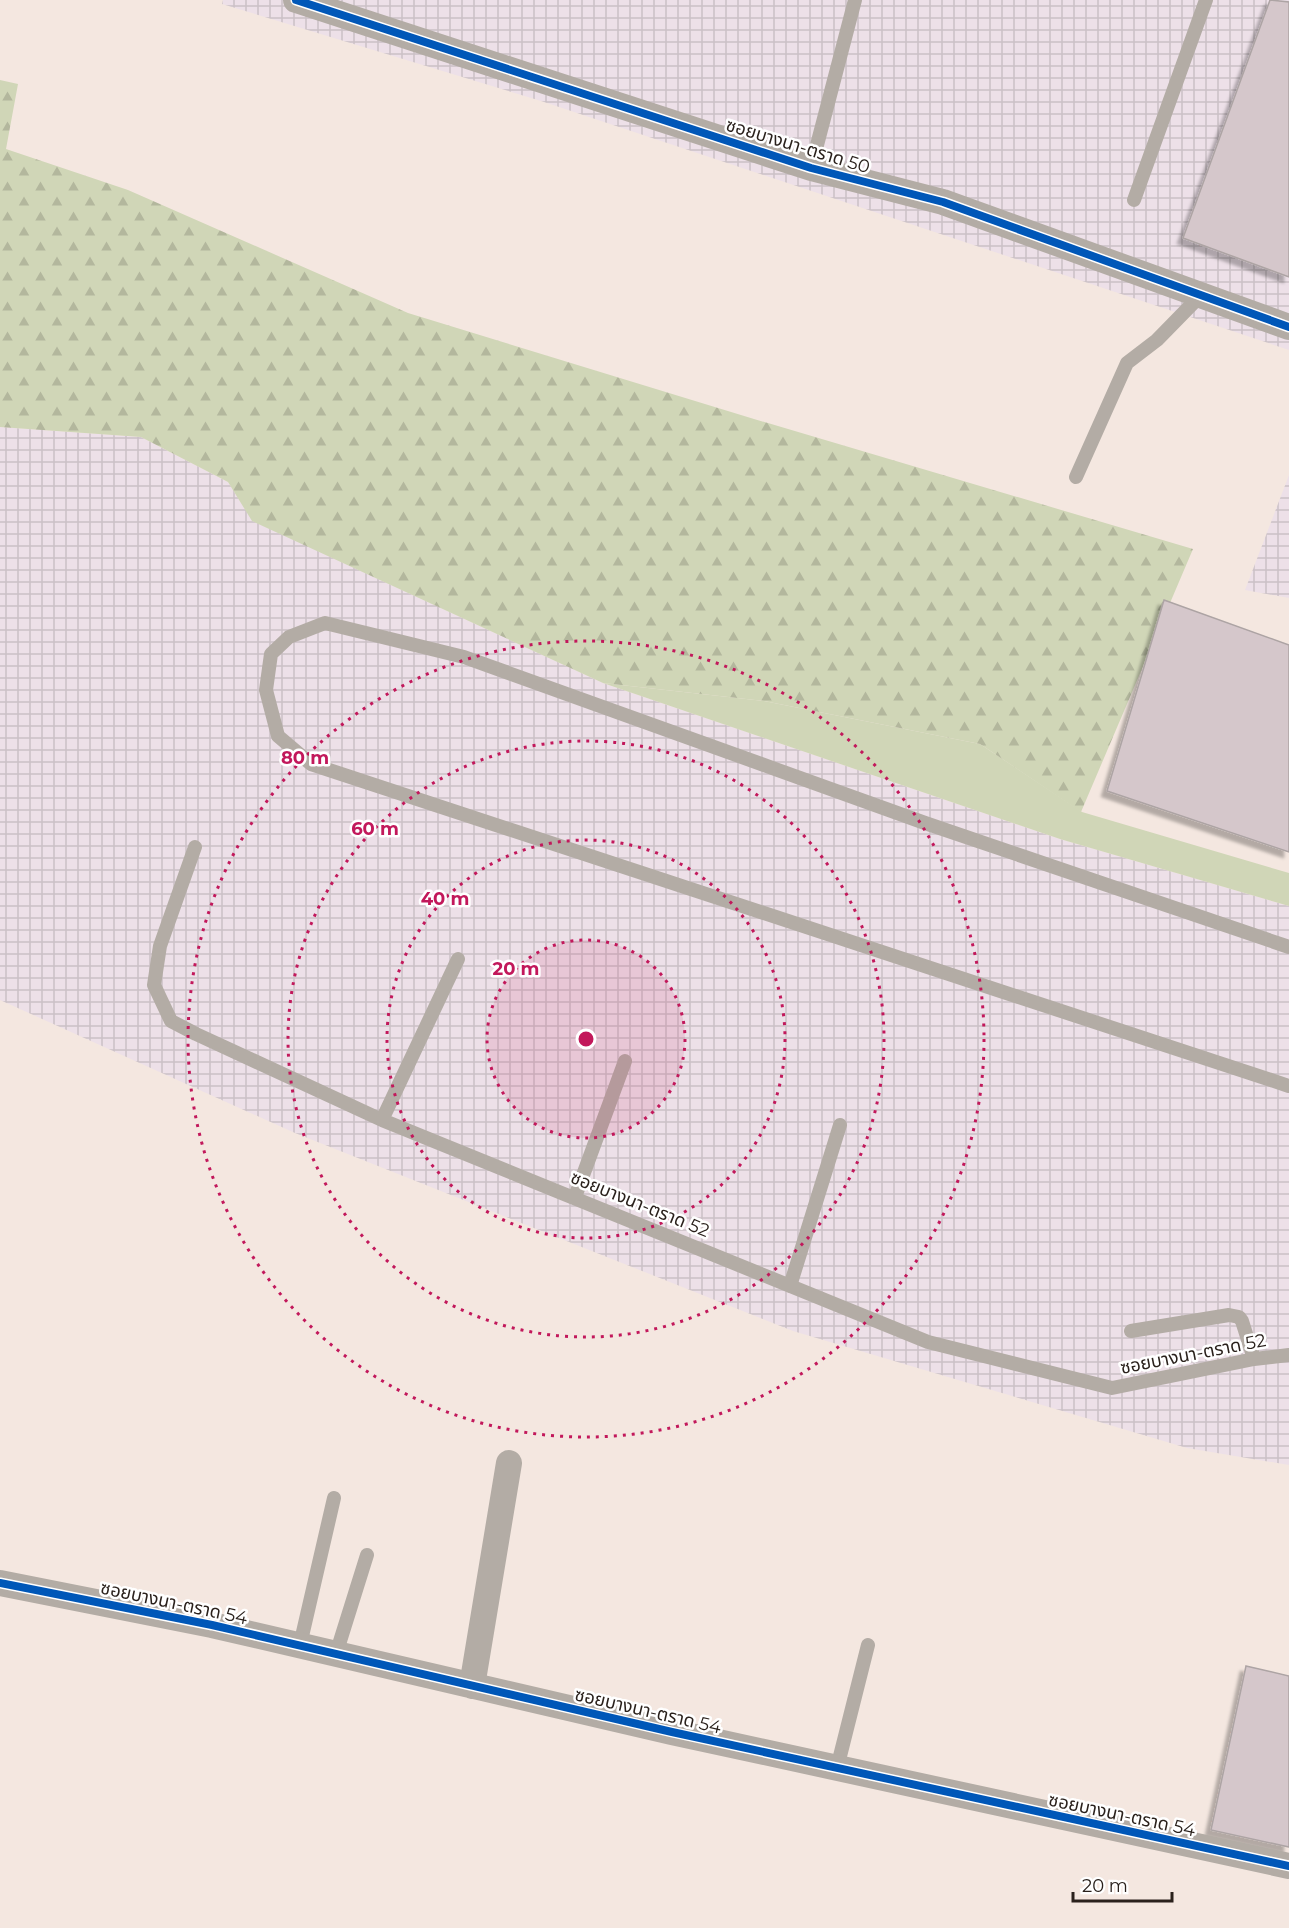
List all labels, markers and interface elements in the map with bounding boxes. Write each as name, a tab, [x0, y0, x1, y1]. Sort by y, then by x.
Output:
street label: ซอยบางนา-ตราด 50	[723, 114, 873, 178]
text: 80 m	[281, 747, 329, 769]
text: 60 m	[351, 818, 399, 840]
text: 40 m	[421, 888, 469, 910]
text: 20 m	[493, 958, 539, 980]
centre of rings	[576, 1029, 596, 1049]
street label: ซอยบางนา-ตราด 52	[567, 1166, 713, 1242]
street label: ซอยบางนา-ตราด 52	[1118, 1329, 1268, 1379]
street label: ซอยบางนา-ตราด 54	[99, 1577, 250, 1629]
street label: ซอยบางนา-ตราด 54	[573, 1683, 723, 1739]
street label: ซอยบางนา-ตราด 54	[1047, 1789, 1198, 1841]
scale bar	[1073, 1865, 1172, 1903]
text: 20 m	[1082, 1875, 1128, 1897]

